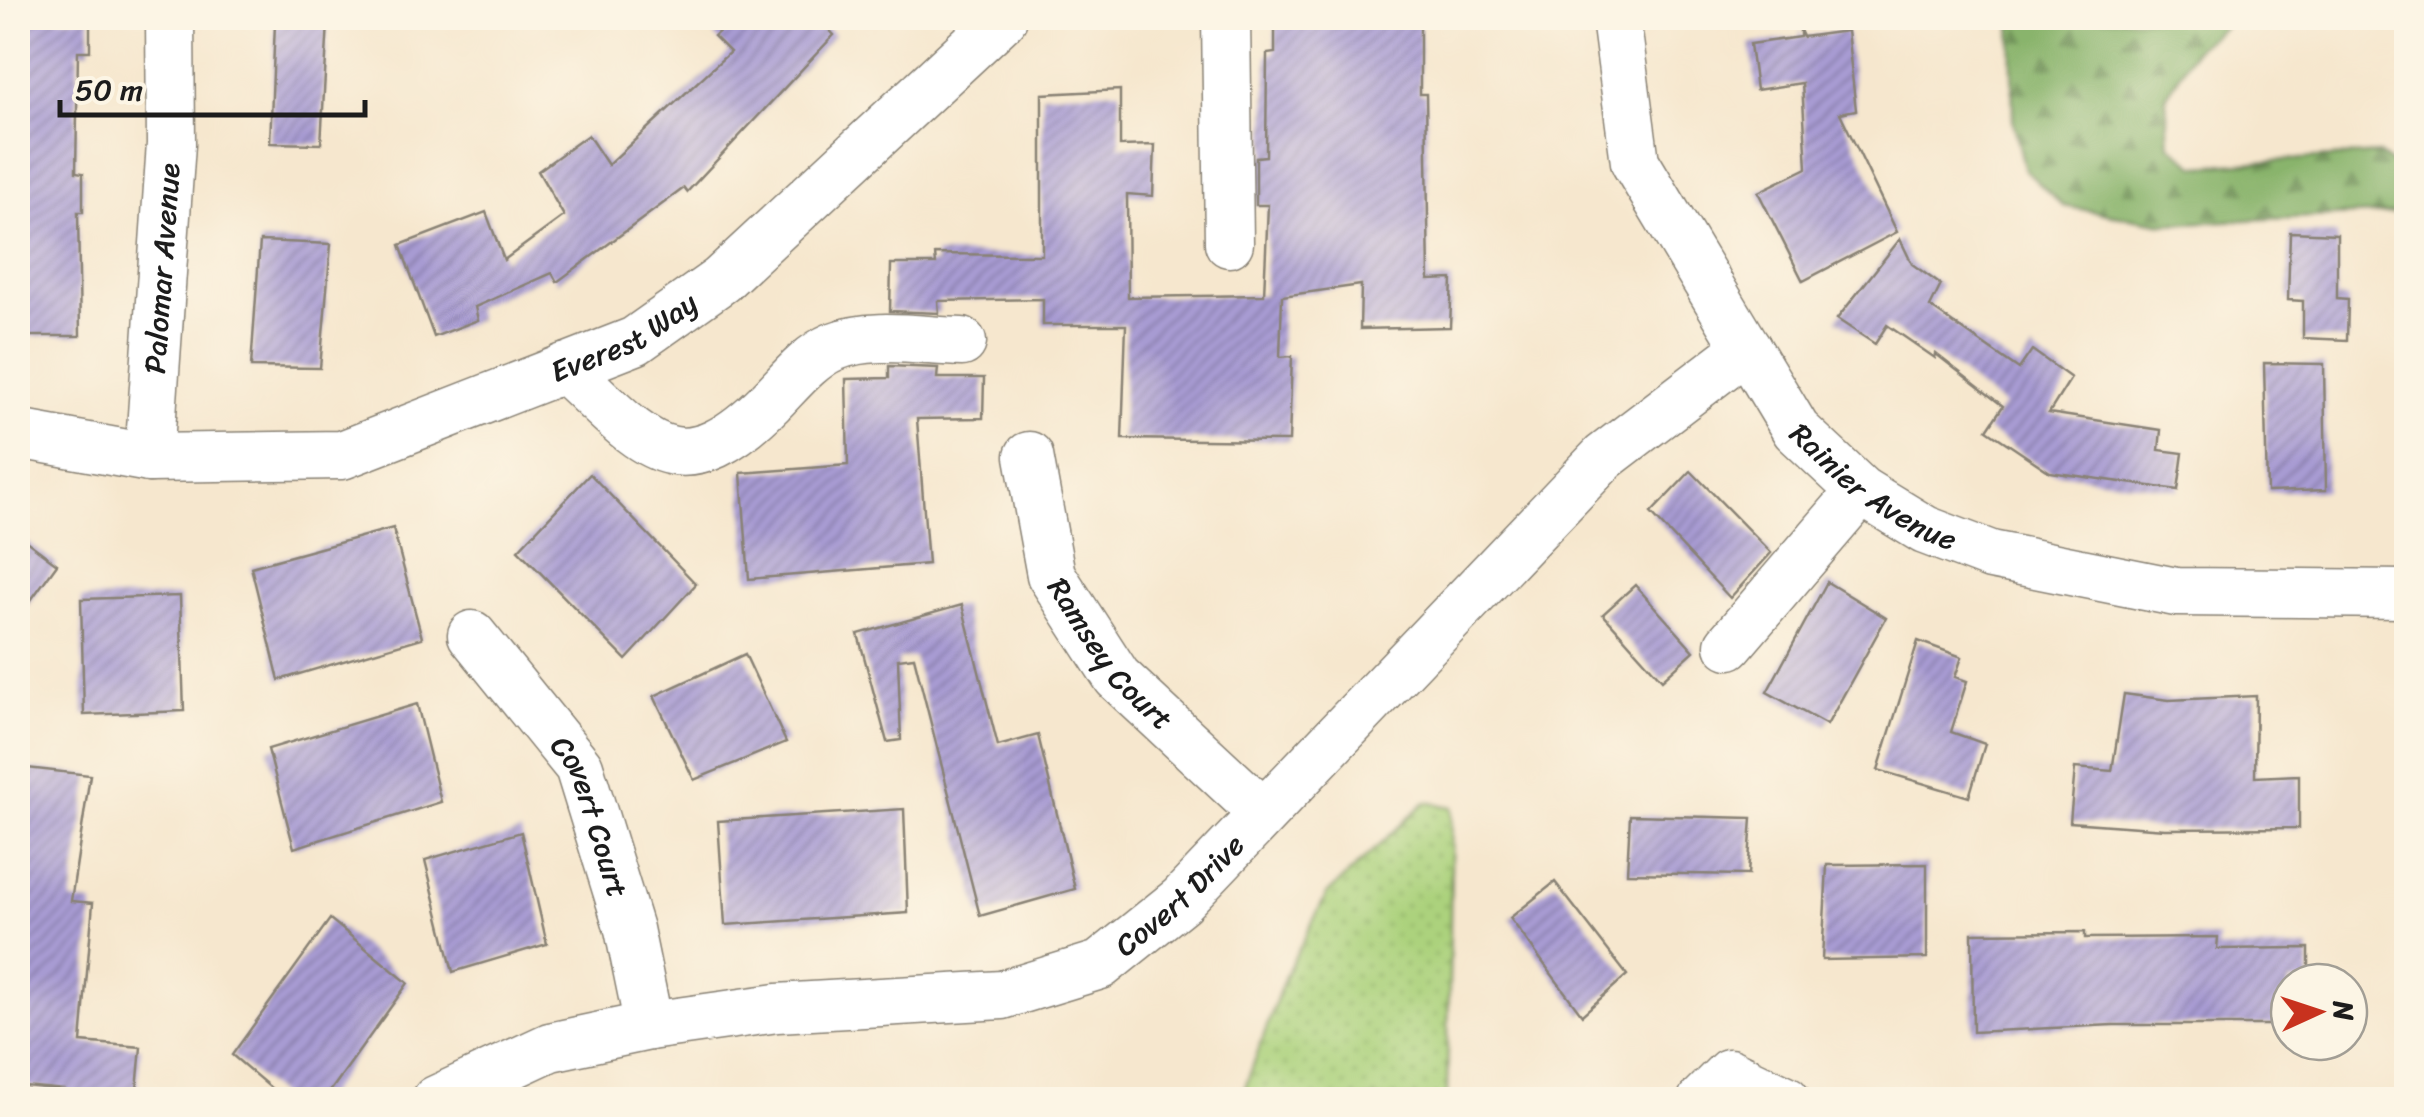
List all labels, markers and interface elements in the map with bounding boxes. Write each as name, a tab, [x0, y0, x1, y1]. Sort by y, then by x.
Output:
scale bar	[60, 55, 365, 117]
text: 50 m	[75, 63, 143, 117]
street label: Palomar Avenue	[128, 161, 197, 376]
street label: Everest Way	[542, 277, 710, 398]
street label: Rainier Avenue	[1776, 409, 1965, 567]
street label: Ramsey Court	[1032, 566, 1186, 744]
street label: Covert Court	[536, 723, 645, 904]
street label: Covert Drive	[1102, 821, 1258, 971]
north arrow	[2269, 962, 2369, 1062]
text: N	[2318, 999, 2368, 1022]

